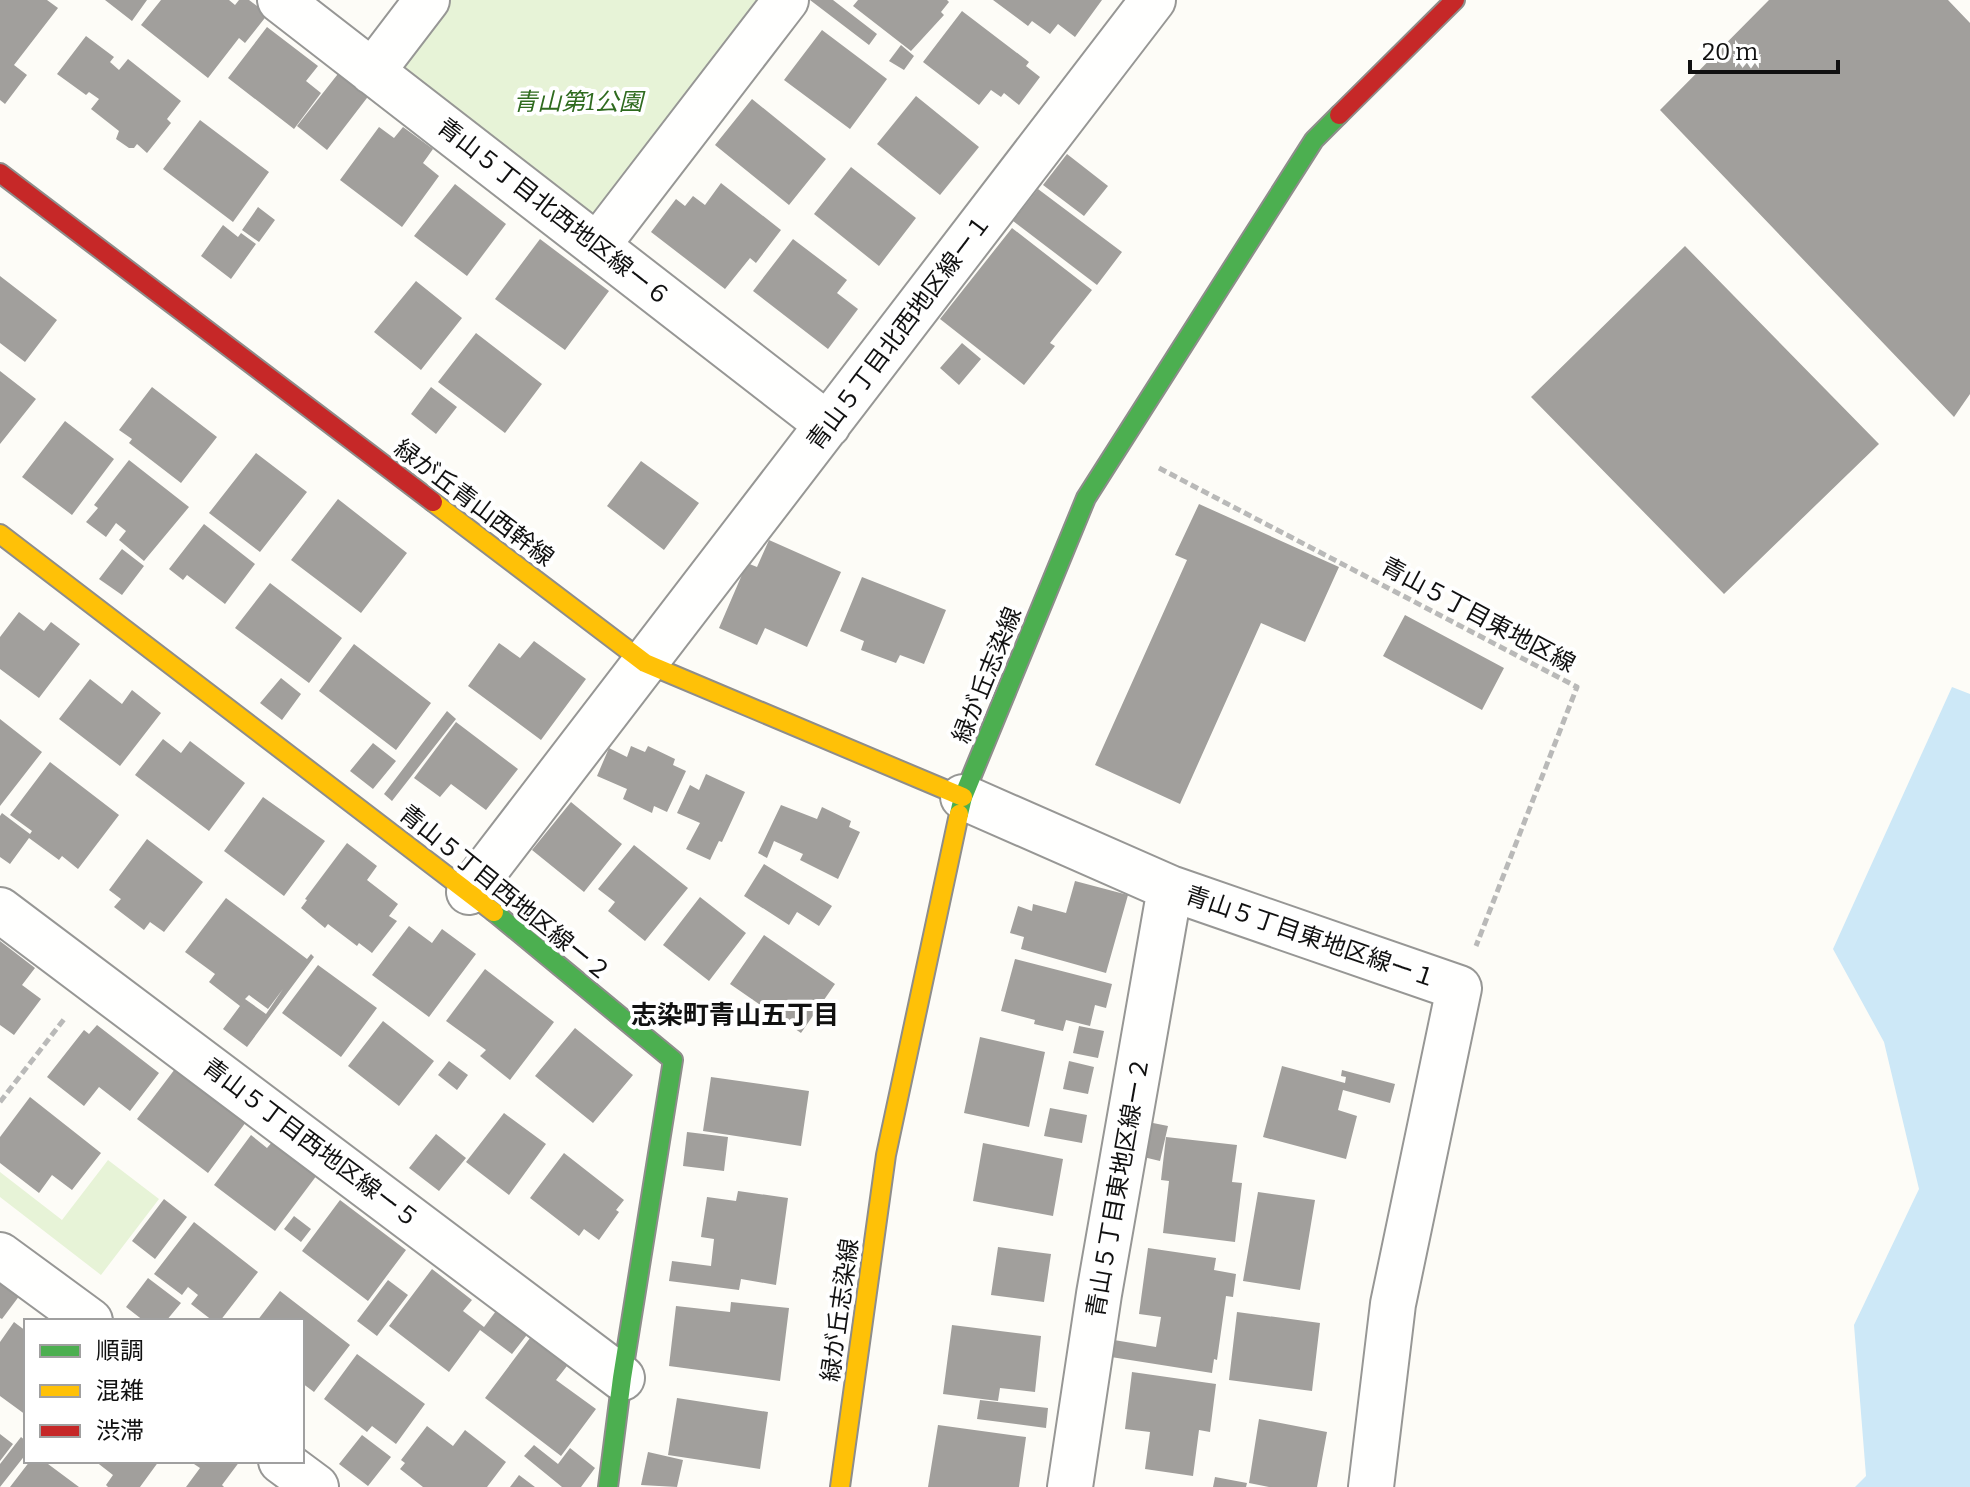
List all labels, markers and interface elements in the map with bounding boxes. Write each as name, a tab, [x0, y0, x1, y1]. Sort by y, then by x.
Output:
scale bar	[1690, 24, 1838, 74]
text: 20 m	[1702, 38, 1758, 66]
park label: 青山第1公園	[513, 88, 646, 116]
street label: 青山５丁目北西地区線ー６	[432, 112, 676, 312]
street label: 青山５丁目北西地区線ー１	[801, 209, 997, 455]
street label: 緑が丘青山西幹線	[389, 434, 559, 572]
street label: 青山５丁目東地区線	[1376, 552, 1580, 678]
street label: 緑が丘志染線	[947, 603, 1027, 747]
street label: 青山５丁目西地区線ー２	[394, 799, 616, 987]
street label: 青山５丁目東地区線ー１	[1182, 881, 1440, 993]
district label: 志染町青山五丁目	[631, 1000, 839, 1031]
street label: 青山５丁目西地区線ー５	[197, 1052, 425, 1234]
street label: 青山５丁目東地区線ー２	[1081, 1055, 1155, 1319]
street label: 緑が丘志染線	[816, 1237, 864, 1383]
legend	[24, 1319, 304, 1463]
text: 順調	[96, 1337, 144, 1365]
text: 混雑	[96, 1377, 144, 1405]
text: 渋滞	[96, 1417, 144, 1445]

